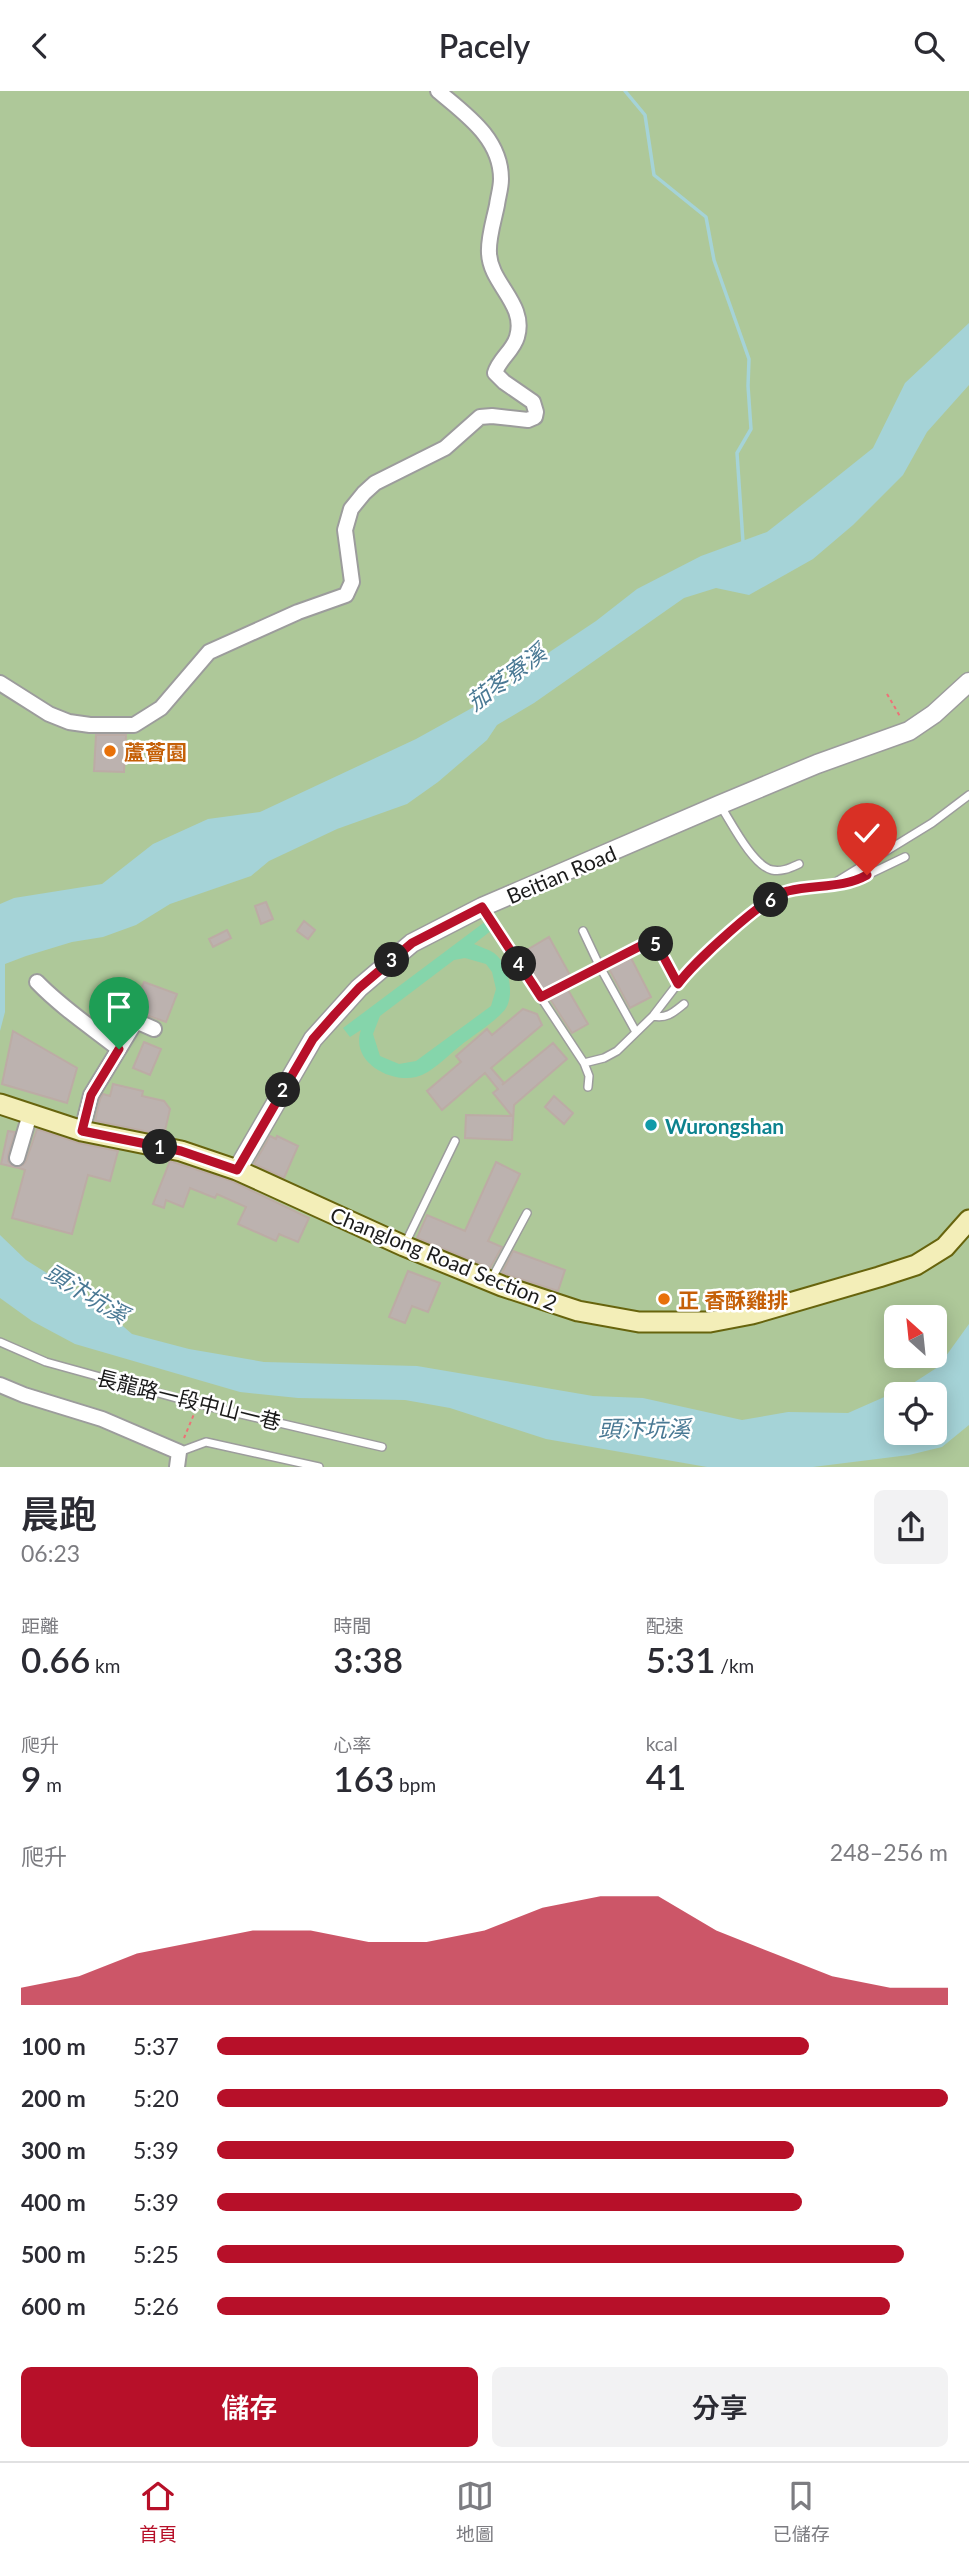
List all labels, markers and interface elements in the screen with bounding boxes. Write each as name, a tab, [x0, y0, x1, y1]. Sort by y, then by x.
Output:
text: Pacely	[439, 26, 530, 65]
icon: back	[21, 27, 59, 65]
icon: search	[910, 27, 948, 65]
water label: 茄苳寮溪	[461, 636, 554, 716]
place label: 蘆薈園	[124, 739, 187, 764]
marker: 蘆薈園	[102, 743, 118, 759]
pin	[837, 803, 897, 875]
icon: check	[848, 814, 886, 852]
street label: Beitian Road	[502, 840, 620, 908]
pin: 6	[754, 883, 788, 917]
text: 6	[765, 888, 776, 911]
pin: 5	[638, 927, 674, 961]
text: 5	[650, 932, 661, 955]
pin: 3	[374, 943, 410, 977]
pin: 4	[502, 947, 536, 981]
text: 3	[386, 948, 397, 971]
text: 4	[513, 952, 524, 975]
pin	[89, 977, 149, 1049]
icon: arrive	[100, 988, 138, 1026]
pin: 2	[266, 1073, 300, 1107]
text: 2	[277, 1078, 288, 1101]
place label: Wurongshan	[665, 1113, 784, 1138]
marker: Wurongshan	[643, 1117, 659, 1133]
pin: 1	[142, 1129, 178, 1165]
text: 1	[154, 1135, 165, 1158]
street label: Changlong Road Section 2	[327, 1201, 561, 1315]
water label: 頭汴坑溪	[40, 1257, 136, 1330]
place label: 正 香酥雞排	[678, 1287, 788, 1312]
marker: 正 香酥雞排	[656, 1291, 672, 1307]
north arrow	[884, 1305, 947, 1369]
map controls	[884, 1305, 947, 1445]
street label: 長龍路一段中山一巷	[94, 1364, 284, 1434]
button: locate	[884, 1382, 947, 1445]
water label: 頭汴坑溪	[598, 1414, 693, 1442]
text: 晨跑	[21, 1490, 97, 1536]
button: share	[874, 1490, 948, 1564]
text: 06:23	[21, 1539, 80, 1567]
text: 距離	[21, 1614, 59, 1637]
text: 時間	[333, 1614, 371, 1637]
text: 配速	[646, 1614, 684, 1637]
text: 0.66	[21, 1638, 90, 1680]
text: 3:38	[333, 1638, 403, 1680]
text: 5:31	[646, 1638, 715, 1680]
text: km	[90, 1654, 120, 1677]
text: /km	[715, 1654, 754, 1677]
text: kcal	[646, 1732, 678, 1755]
text: 爬升	[21, 1733, 59, 1756]
text: 心率	[333, 1733, 371, 1756]
text: 41	[646, 1755, 686, 1797]
text: 9	[21, 1757, 41, 1799]
text: 163	[333, 1757, 394, 1799]
text: m	[41, 1773, 62, 1796]
text: bpm	[394, 1773, 436, 1796]
text: 248–256 m	[830, 1838, 948, 1866]
text: 爬升	[21, 1842, 67, 1870]
text: 100 m	[21, 2032, 86, 2060]
text: 5:37	[133, 2032, 179, 2060]
text: 200 m	[21, 2084, 86, 2112]
text: 5:20	[133, 2084, 179, 2112]
text: 300 m	[21, 2136, 86, 2164]
text: 5:39	[133, 2136, 179, 2164]
text: 400 m	[21, 2188, 86, 2216]
text: 5:39	[133, 2188, 179, 2216]
text: 500 m	[21, 2240, 86, 2268]
text: 5:25	[133, 2240, 179, 2268]
text: 600 m	[21, 2292, 86, 2320]
text: 5:26	[133, 2292, 179, 2320]
button: 儲存	[21, 2367, 478, 2447]
button: 分享	[492, 2367, 948, 2447]
tab: 首頁	[139, 2477, 177, 2546]
tab: 地圖	[456, 2477, 494, 2546]
tab: 已儲存	[773, 2477, 830, 2546]

